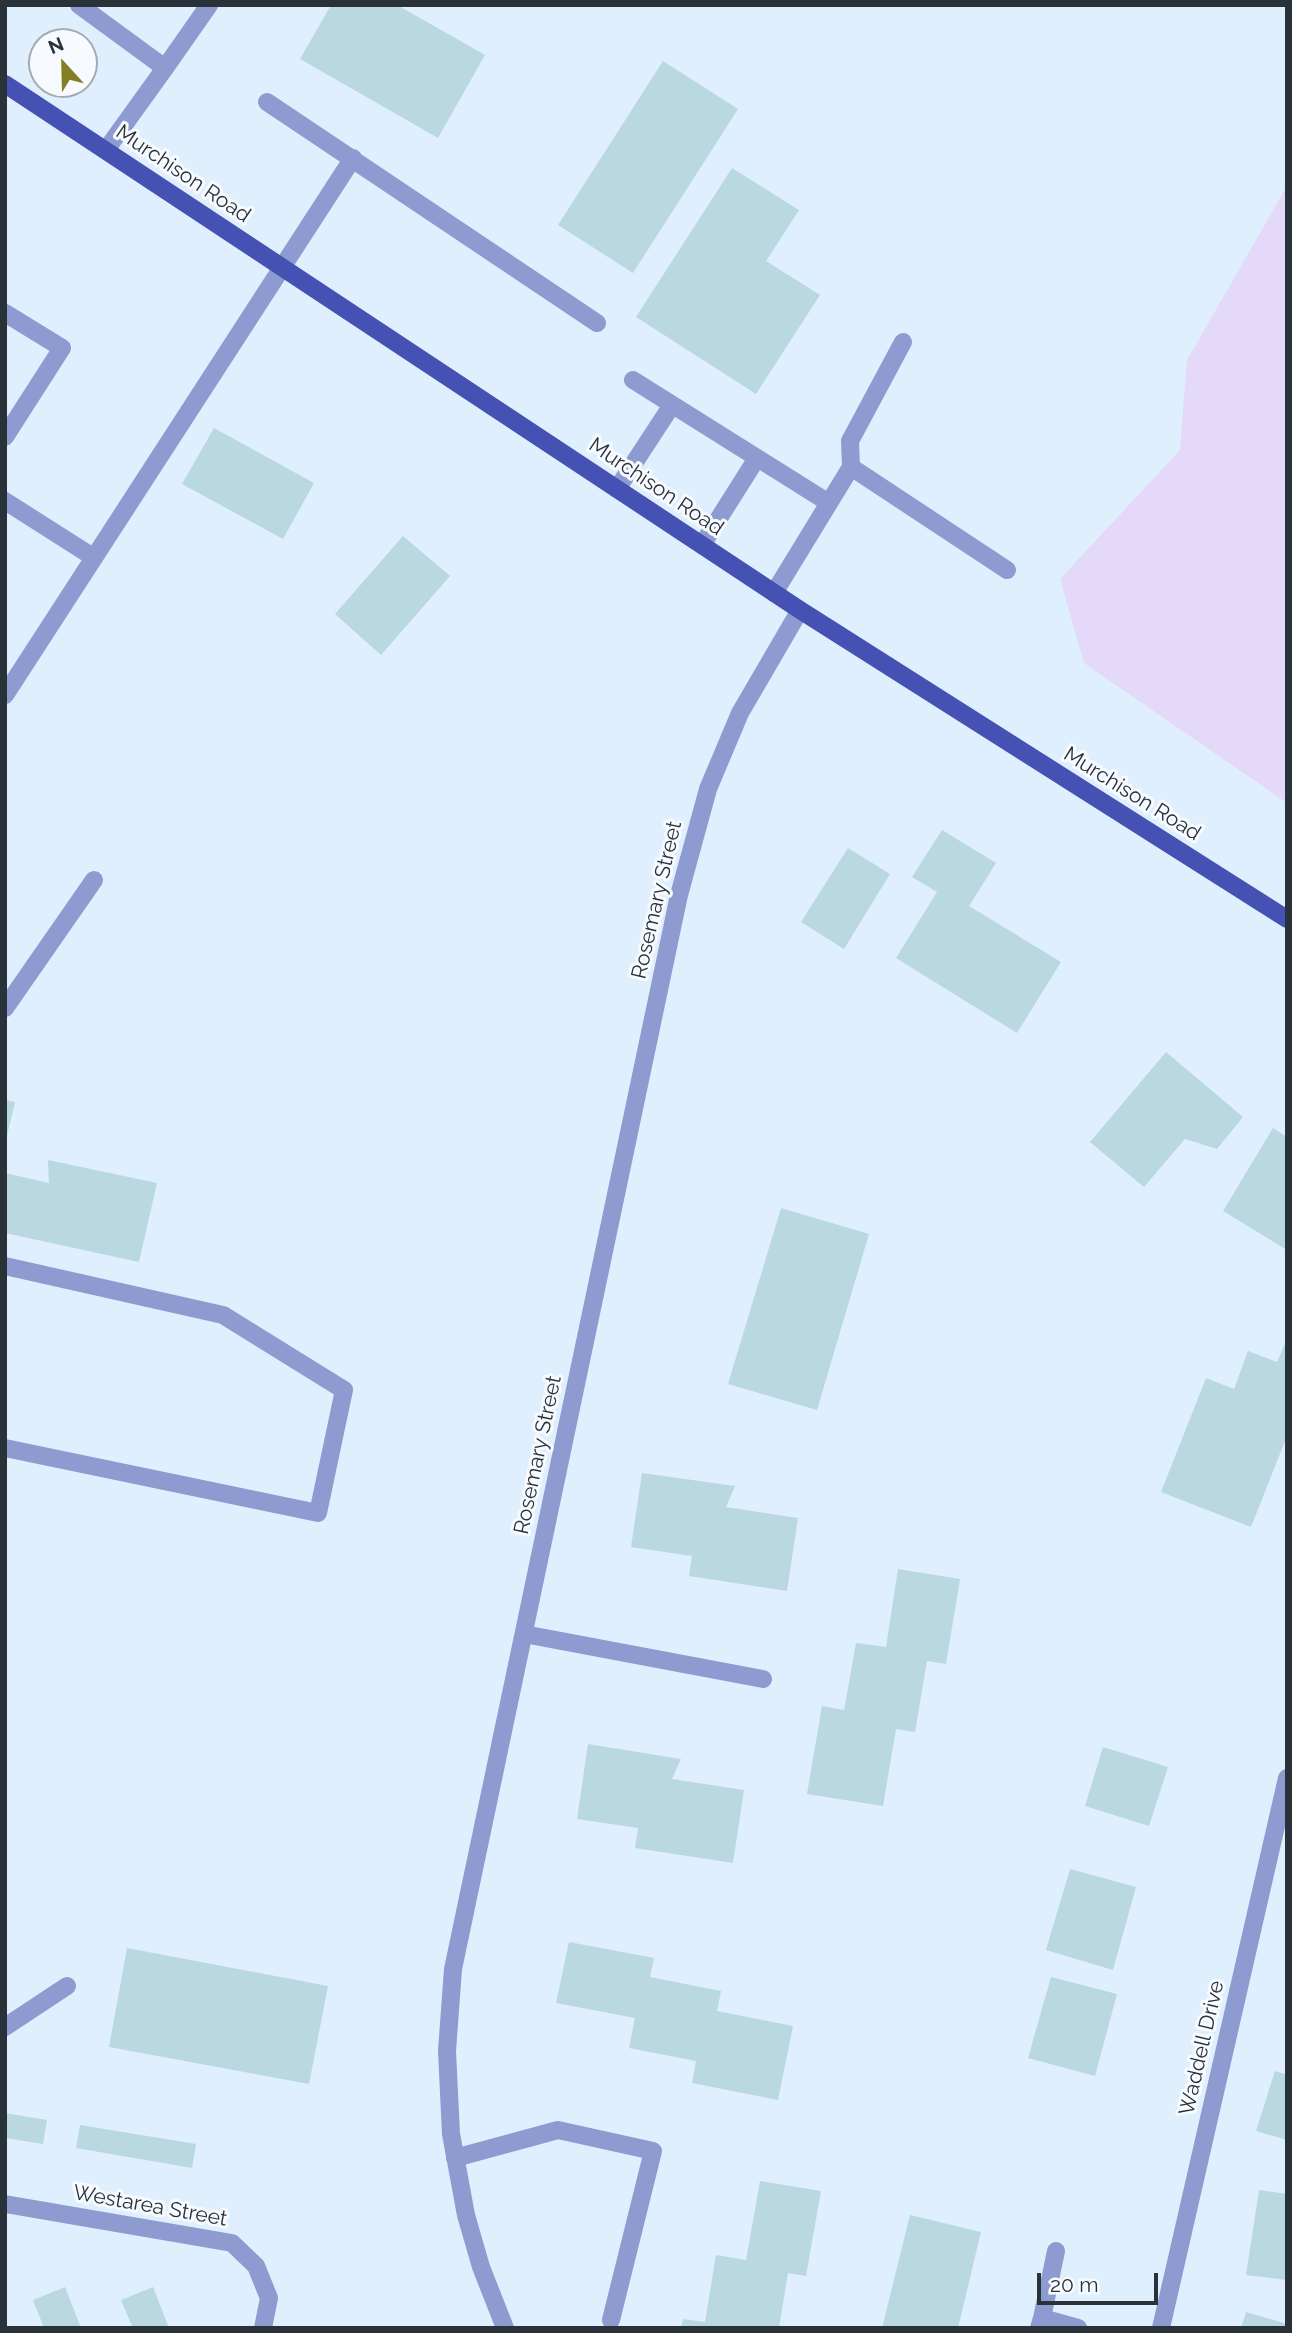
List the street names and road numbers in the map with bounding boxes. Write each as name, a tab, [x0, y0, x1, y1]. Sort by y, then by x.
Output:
street label: Murchison Road	[111, 120, 255, 228]
street label: Murchison Road	[584, 433, 728, 541]
street label: Murchison Road	[1059, 742, 1205, 846]
street label: Rosemary Street	[627, 819, 687, 981]
street label: Rosemary Street	[509, 1373, 567, 1537]
street label: Waddell Drive	[1174, 1978, 1230, 2118]
street label: Westarea Street	[71, 2180, 229, 2232]

